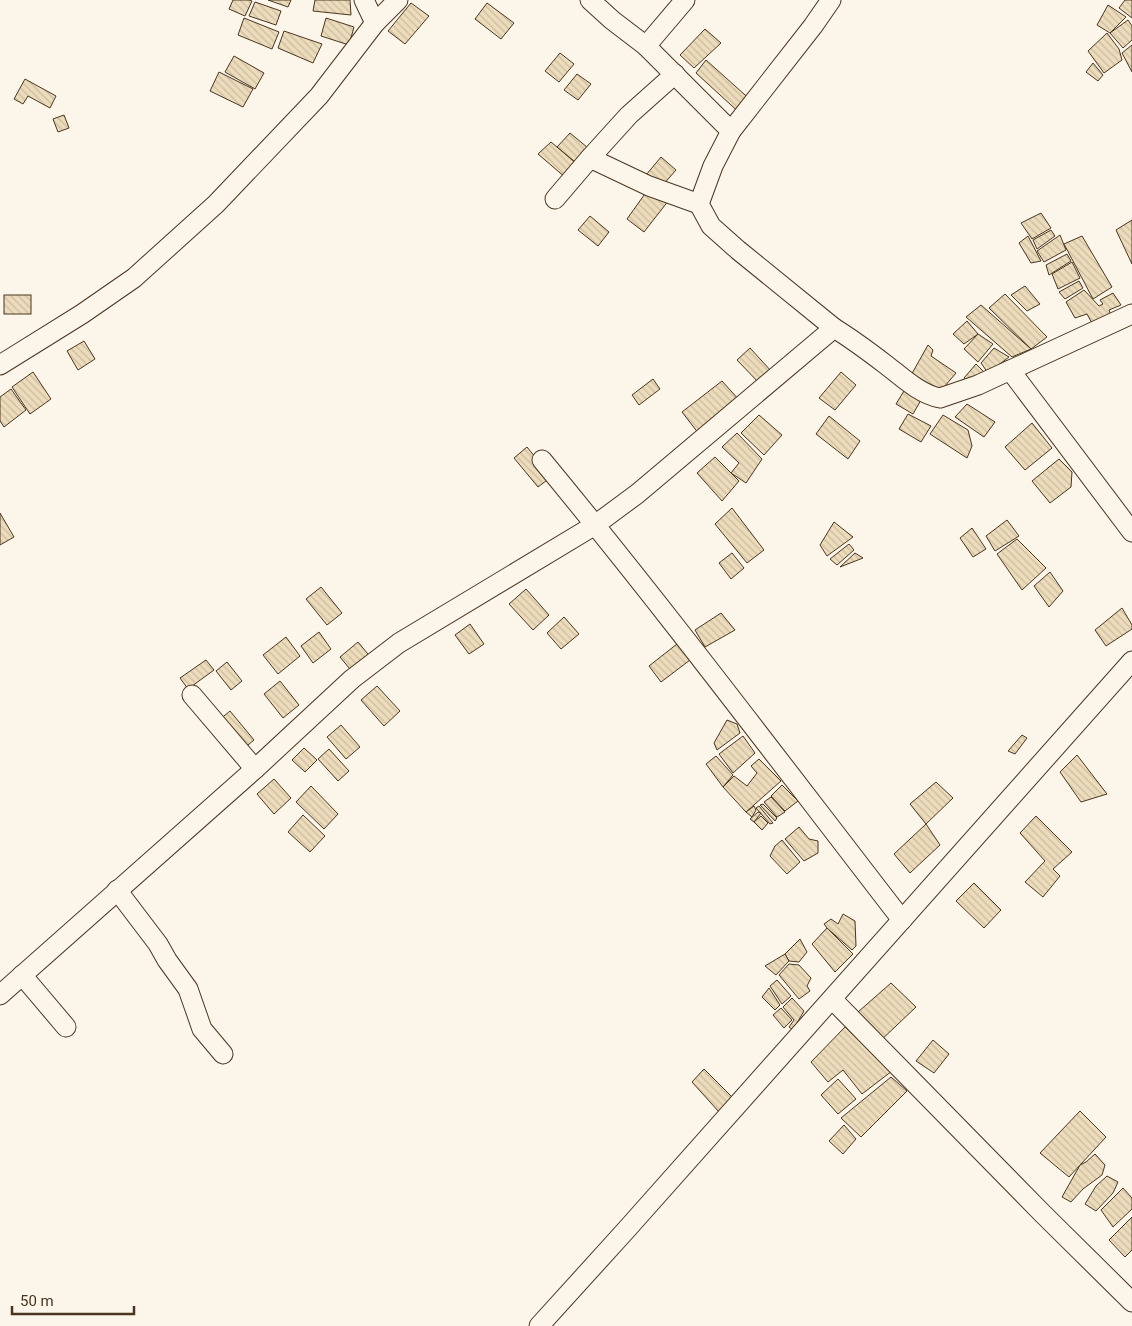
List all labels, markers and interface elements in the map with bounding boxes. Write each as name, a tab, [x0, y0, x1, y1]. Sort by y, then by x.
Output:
scale bar	[12, 1284, 135, 1316]
text: 50 m	[20, 1292, 54, 1310]

